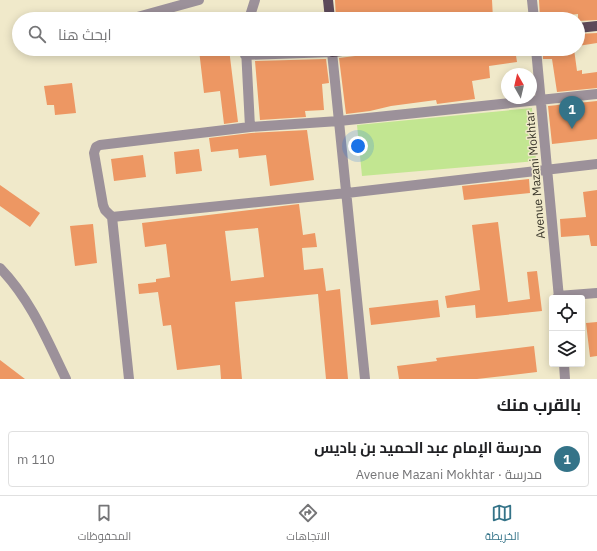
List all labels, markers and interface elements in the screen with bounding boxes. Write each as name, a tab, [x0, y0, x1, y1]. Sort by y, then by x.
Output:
search box	[12, 12, 585, 56]
icon: search	[26, 23, 48, 45]
text: ابحث هنا	[58, 25, 112, 44]
north arrow	[501, 68, 537, 104]
pin: 1	[559, 96, 585, 129]
street label: Avenue Mazani Mokhtar	[522, 110, 548, 240]
your location	[348, 136, 368, 156]
map controls	[549, 295, 585, 367]
button: locate	[549, 295, 585, 331]
button: layers	[549, 331, 585, 367]
text: بالقرب منك	[497, 394, 581, 416]
text: مدرسة الإمام عبد الحميد بن باديس	[314, 438, 542, 457]
text: 110 m	[17, 451, 55, 468]
text: 1	[563, 451, 571, 468]
text: مدرسة · Avenue Mazani Mokhtar	[356, 466, 542, 483]
tab: المحفوظات	[78, 502, 131, 546]
tab: الاتجاهات	[286, 502, 330, 546]
tab: الخريطة	[485, 502, 519, 546]

